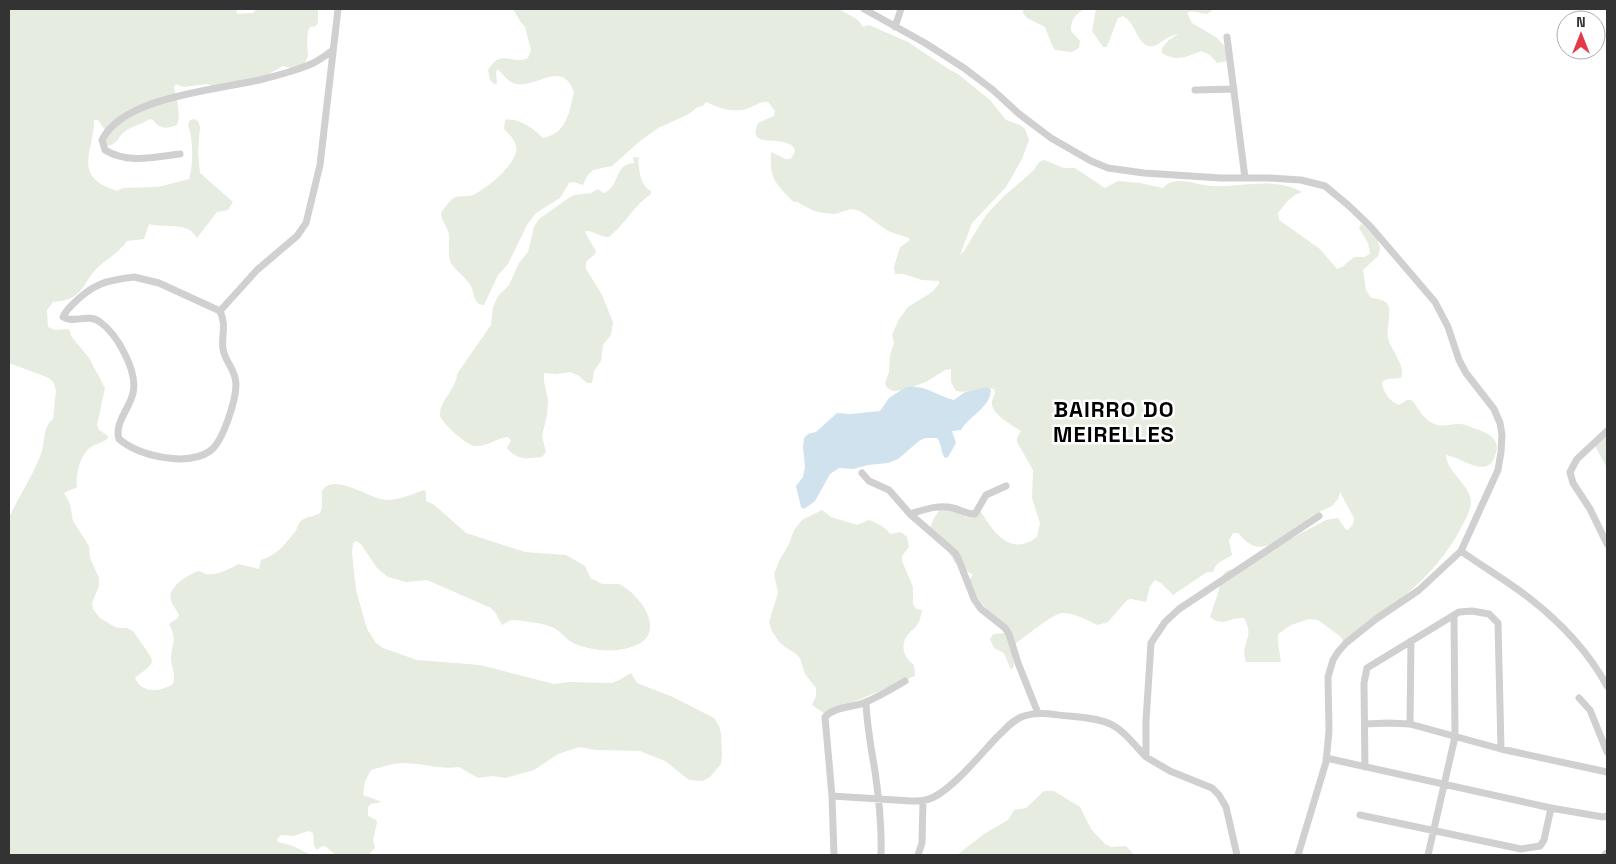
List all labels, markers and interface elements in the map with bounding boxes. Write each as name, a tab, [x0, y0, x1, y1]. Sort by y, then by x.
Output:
north arrow	[1556, 10, 1606, 60]
text: N	[1576, 13, 1586, 31]
district label: BAIRRO DO MEIRELLES	[1053, 395, 1175, 448]

